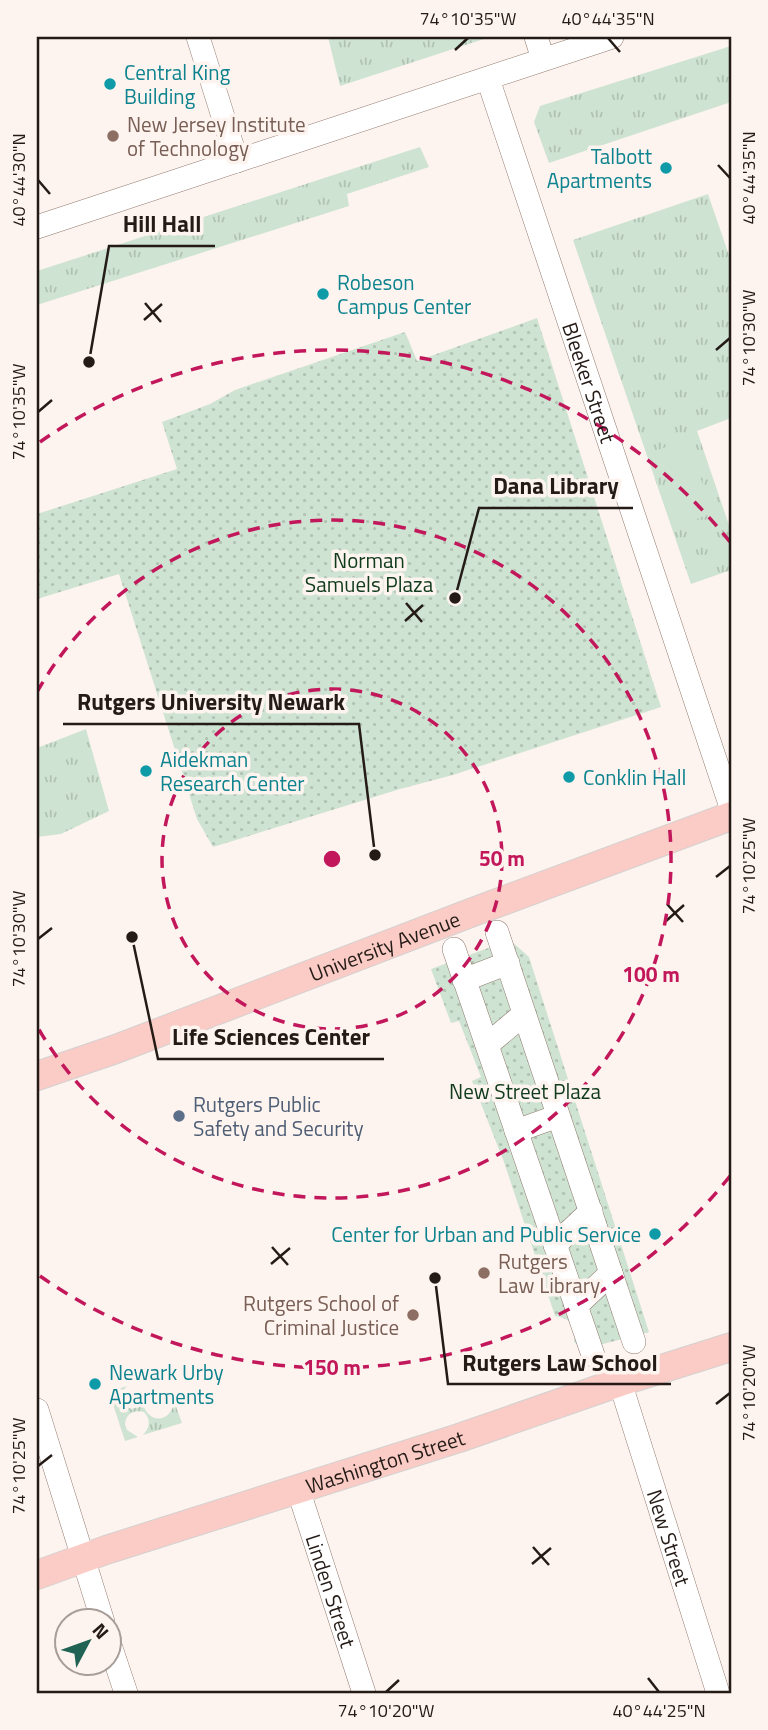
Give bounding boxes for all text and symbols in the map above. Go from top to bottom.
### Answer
text: 74°10'35"W [420,5,517,32]
text: 40°44'35"N [561,5,655,32]
place label: Central King Building [124,56,230,112]
marker: Central King Building [102,76,118,92]
place label: New Jersey Institute of Technology [127,108,306,164]
marker: New Jersey Institute of Technology [105,128,121,144]
text: 40°44'35"N [735,131,762,225]
text: 40°44'30"N [5,133,32,227]
place label: Talbott Apartments [547,140,653,196]
marker: Talbott Apartments [658,160,674,176]
callout: Hill Hall [109,202,215,246]
text: Hill Hall [123,206,201,241]
place label: Robeson Campus Center [337,266,471,322]
marker: Robeson Campus Center [315,286,331,302]
text: 74°10'30"W [735,289,762,386]
street label: Bleeker Street [554,318,625,448]
text: 74°10'35"W [5,363,32,460]
callout: Dana Library [479,464,633,508]
text: Dana Library [493,468,619,503]
park label: Norman Samuels Plaza [305,544,434,600]
callout: Rutgers University Newark [63,680,359,724]
text: Rutgers University Newark [77,684,345,719]
place label: Aidekman Research Center [160,743,305,799]
place label: Conklin Hall [583,761,686,793]
marker: Aidekman Research Center [138,763,154,779]
marker: Conklin Hall [561,769,577,785]
text: 74°10'25"W [735,817,762,914]
text: 50 m [479,842,525,874]
centre of rings [320,847,344,871]
text: 74°10'30"W [5,890,32,987]
street label: University Avenue [304,902,465,989]
text: 100 m [622,958,680,990]
callout: Life Sciences Center [158,1015,384,1059]
text: Life Sciences Center [172,1019,370,1054]
park label: New Street Plaza [449,1075,601,1107]
place label: Rutgers Public Safety and Security [193,1088,364,1144]
marker: Rutgers Public Safety and Security [171,1108,187,1124]
place label: Center for Urban and Public Service [331,1218,641,1250]
marker: Center for Urban and Public Service [647,1226,663,1242]
place label: Rutgers Law Library [498,1245,600,1301]
marker: Rutgers Law Library [476,1265,492,1281]
place label: Rutgers School of Criminal Justice [243,1287,399,1343]
marker: Rutgers School of Criminal Justice [405,1307,421,1323]
callout: Rutgers Law School [448,1340,671,1384]
text: 74°10'20"W [735,1344,762,1441]
text: Rutgers Law School [462,1345,658,1380]
text: 150 m [303,1351,361,1383]
place label: Newark Urby Apartments [109,1356,224,1412]
marker: Newark Urby Apartments [87,1376,103,1392]
text: 74°10'25"W [5,1417,32,1514]
street label: Washington Street [301,1421,469,1502]
street label: New Street [639,1485,699,1590]
street label: Linden Street [298,1530,364,1652]
north arrow [52,1608,122,1678]
text: N [86,1616,116,1645]
text: 74°10'20"W [338,1697,435,1724]
text: 40°44'25"N [612,1697,706,1724]

